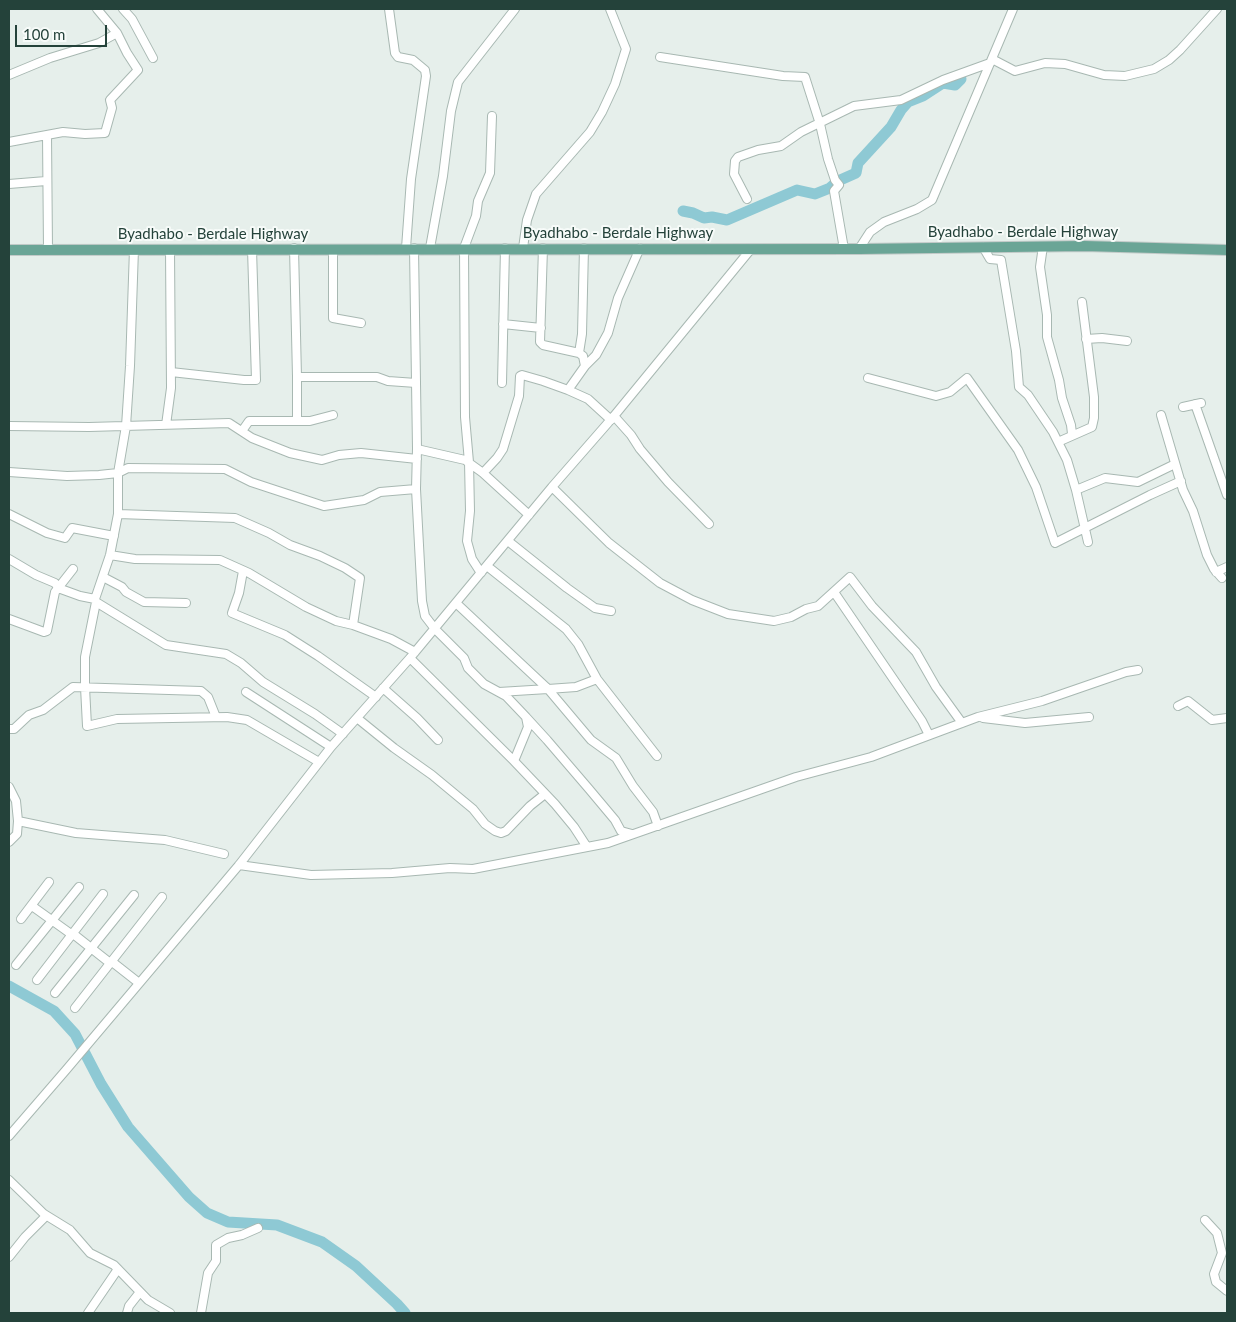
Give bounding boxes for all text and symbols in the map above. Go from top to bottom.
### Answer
scale bar [18,15,110,47]
text: 100 m [23,25,65,43]
street label: Byadhabo - Berdale Highway [928,223,1118,241]
street label: Byadhabo - Berdale Highway [523,224,713,242]
street label: Byadhabo - Berdale Highway [118,225,308,243]

